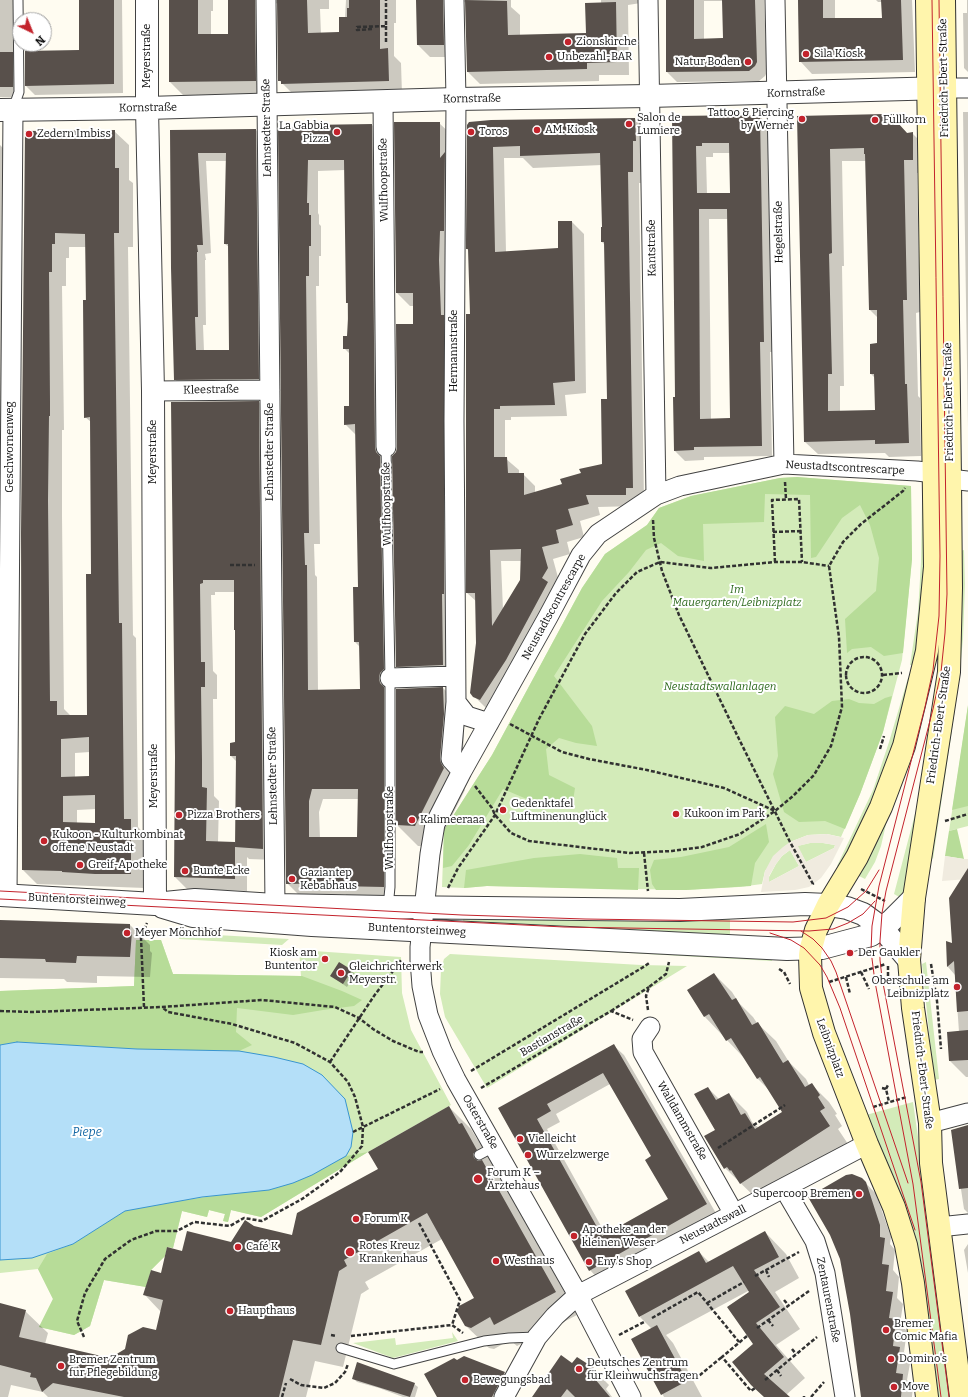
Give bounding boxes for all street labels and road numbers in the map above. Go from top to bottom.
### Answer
street label: Friedrich-Ebert-Straße [936,18,952,138]
street label: Meyerstraße [140,24,154,88]
street label: Lehnstedter Straße [260,79,274,177]
street label: Kornstraße [767,85,825,101]
street label: Kornstraße [443,92,501,106]
street label: Kornstraße [119,101,177,115]
street label: Wulfhoopstraße [377,138,391,222]
street label: Hegelstraße [772,201,786,263]
street label: Kantstraße [645,219,659,277]
street label: Hermannstraße [447,310,461,392]
street label: Friedrich-Ebert-Straße [941,342,957,462]
street label: Kleestraße [183,383,239,397]
street label: Geschwornenweg [3,401,17,493]
street label: Lehnstedter Straße [263,403,277,501]
street label: Meyerstraße [146,420,160,484]
street label: Neustadtscontrescarpe [785,458,905,478]
street label: Wulfhoopstraße [380,462,394,546]
street label: Neustadtscontrescarpe [519,552,589,662]
street label: Friedrich-Ebert-Straße [924,665,954,785]
street label: Lehnstedter Straße [266,727,280,825]
street label: Meyerstraße [147,744,161,808]
street label: Wulfhoopstraße [383,786,397,870]
street label: Buntentorsteinweg [28,891,126,909]
street label: Buntentorsteinweg [368,921,466,939]
street label: Friedrich-Ebert-Straße [908,1010,936,1130]
street label: Bastianstraße [518,1013,586,1059]
street label: Leibnizplatz [813,1017,847,1079]
street label: Walldammstraße [654,1079,710,1163]
street label: Osterstraße [459,1092,501,1152]
street label: Neustadtswall [678,1203,748,1247]
street label: Zentaurenstraße [813,1256,843,1344]

